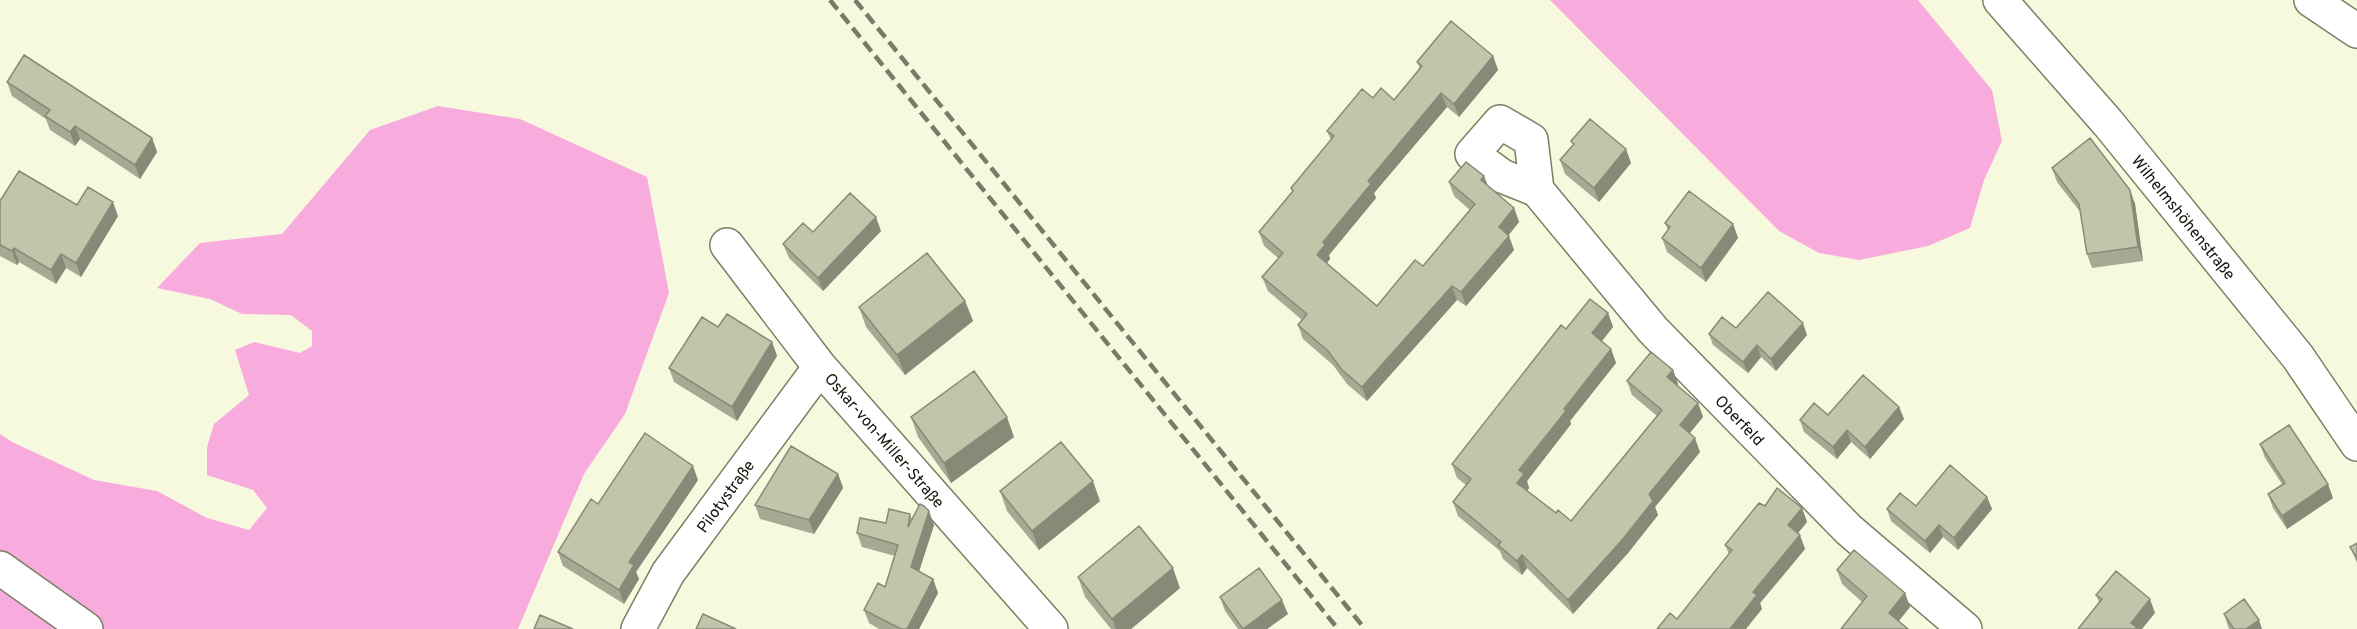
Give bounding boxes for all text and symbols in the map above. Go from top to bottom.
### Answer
street label: Wilhelmshöhenstraße [2126,152,2239,285]
street label: Oskar-von-Miller-Straße [819,370,948,513]
street label: Oberfeld [1710,392,1768,451]
street label: Pilotystraße [693,457,760,538]

